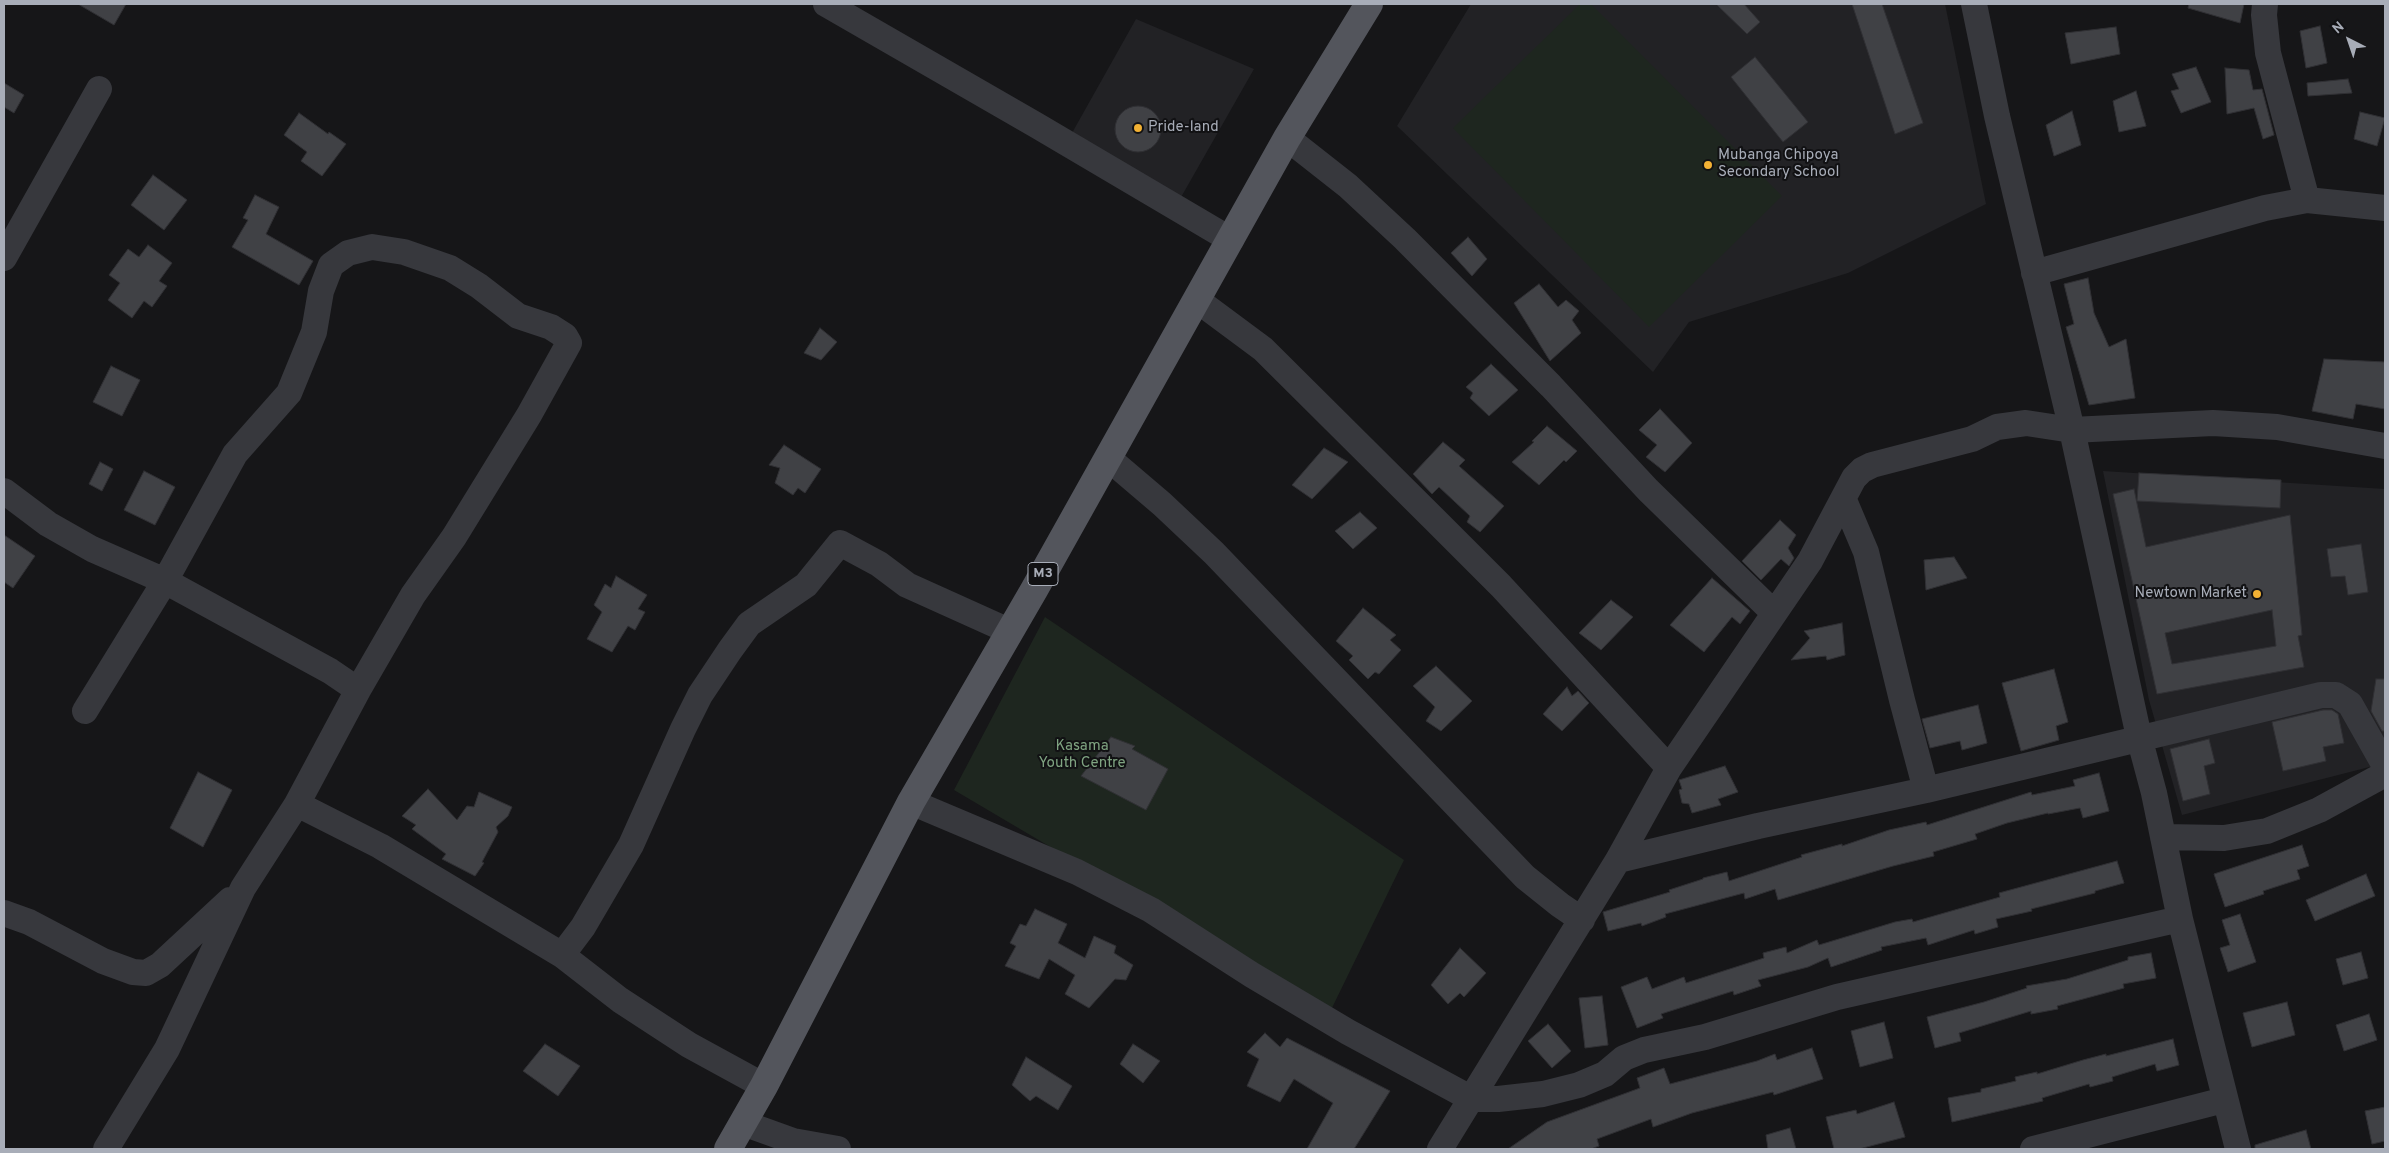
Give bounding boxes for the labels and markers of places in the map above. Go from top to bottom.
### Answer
place label: Pride-land [1148,119,1219,137]
marker: Pride-land [1132,122,1144,134]
place label: Mubanga Chipoya Secondary School [1718,147,1839,182]
marker: Mubanga Chipoya Secondary School [1702,159,1714,171]
place label: Newtown Market [2135,585,2247,603]
marker: Newtown Market [2251,588,2263,600]

